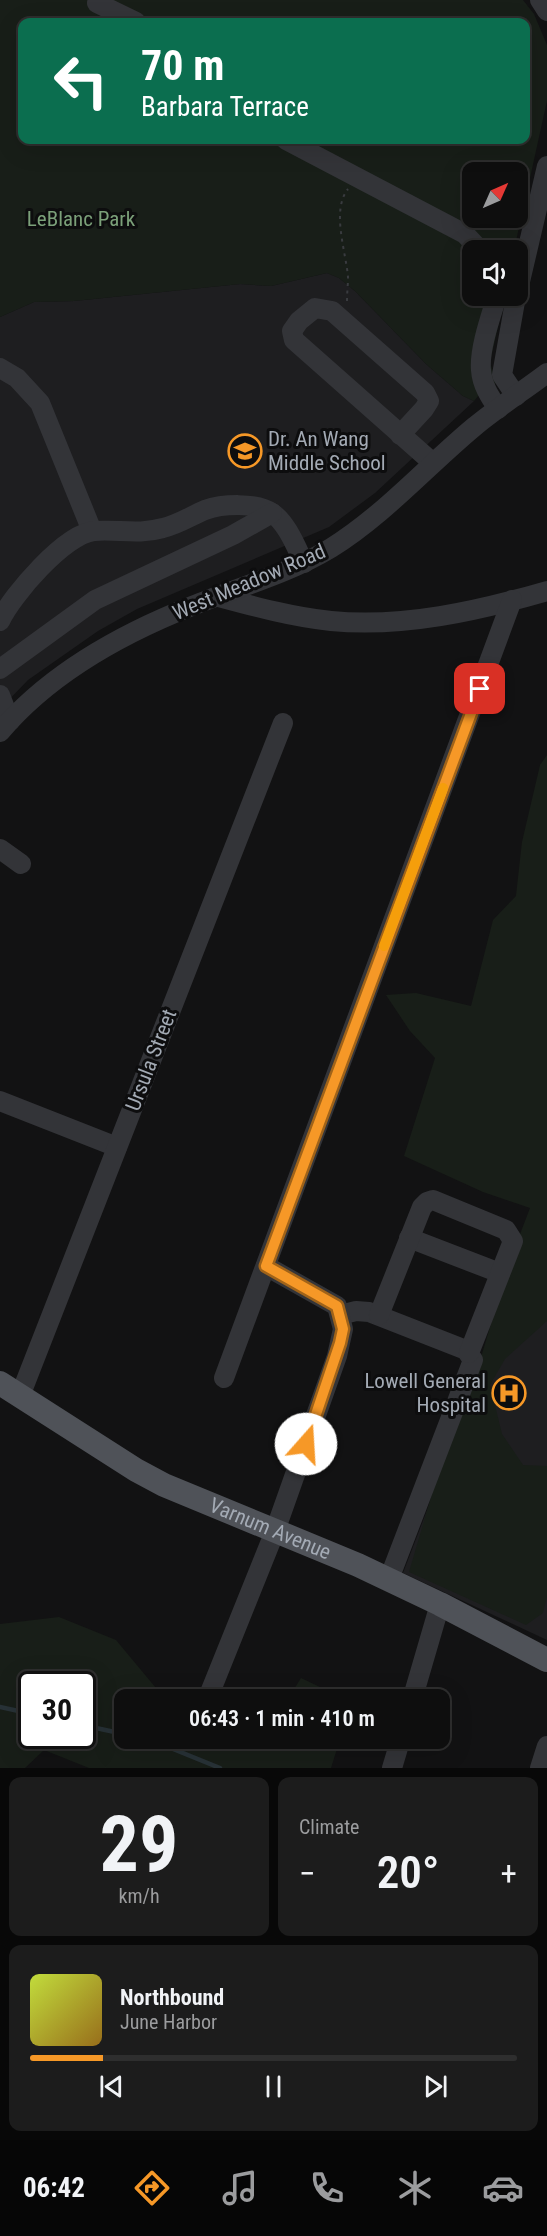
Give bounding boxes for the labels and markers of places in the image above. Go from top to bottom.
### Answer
place label: Dr. An Wang Middle School [268,427,386,475]
school or university icon: Dr. An Wang Middle School [227,433,263,469]
pin [454,663,505,714]
place label: Lowell General Hospital [364,1369,486,1417]
hospital icon: Lowell General Hospital [491,1375,527,1411]

